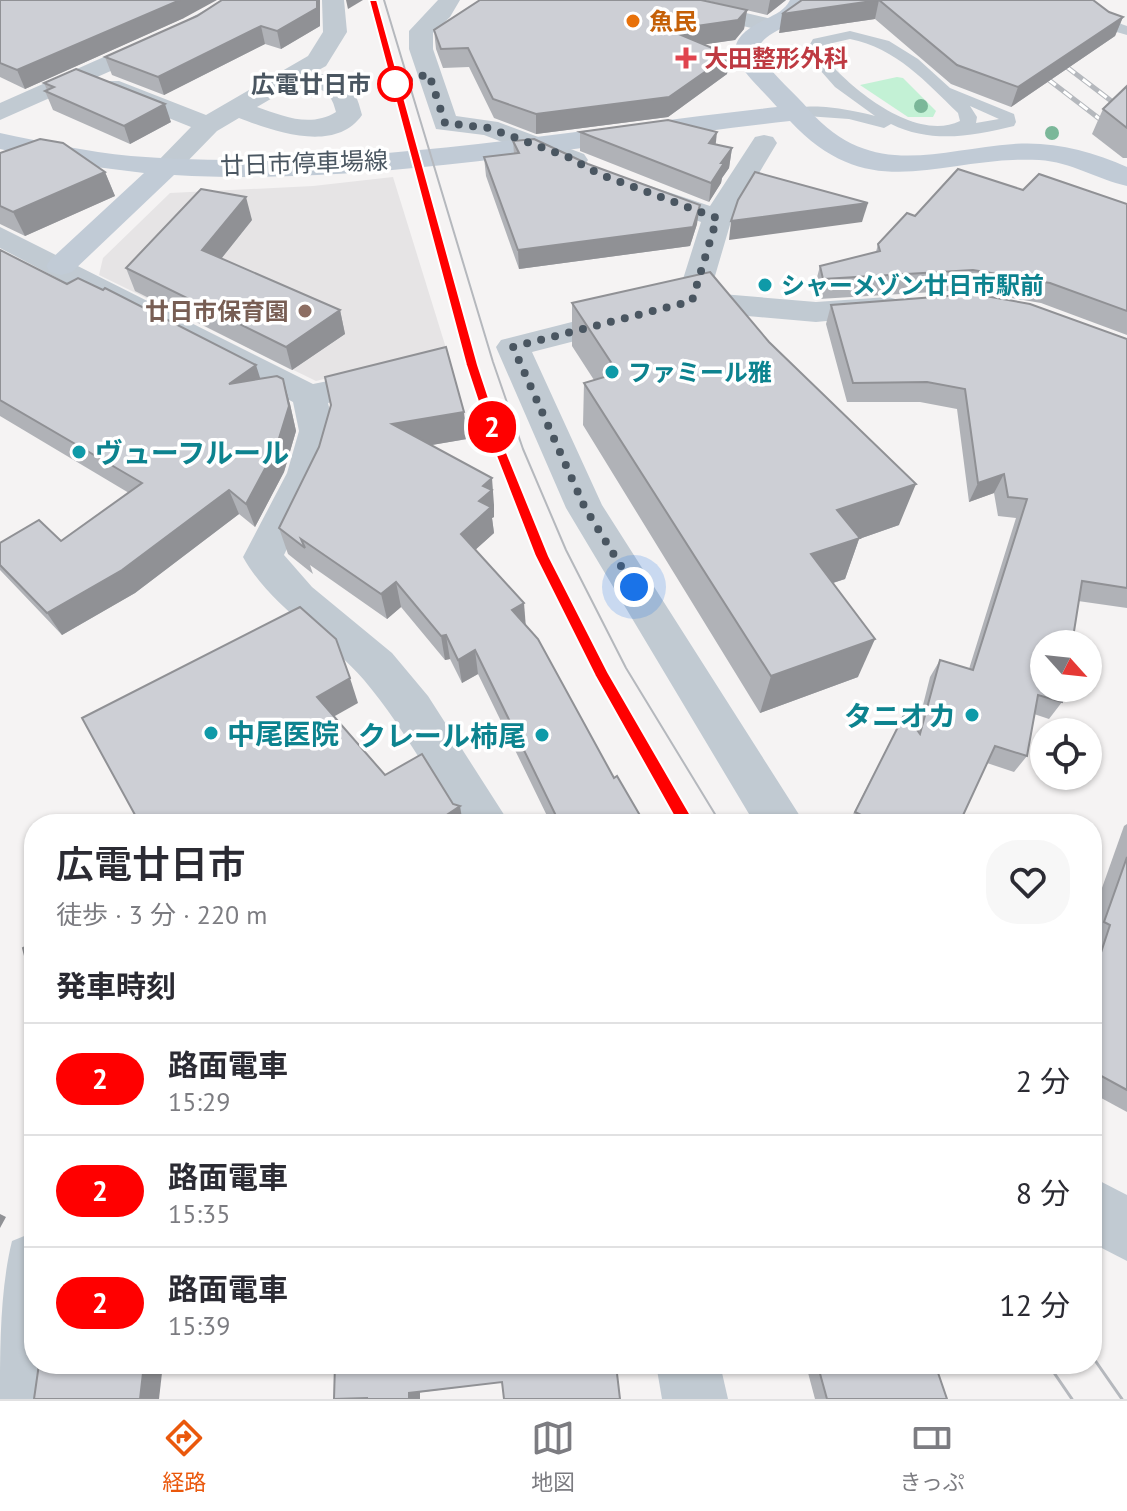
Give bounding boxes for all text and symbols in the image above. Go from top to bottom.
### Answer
place label: 魚民 [649,6,697,37]
marker: 魚民 [624,12,642,30]
place label: 大田整形外科 [704,43,848,74]
marker: 大田整形外科 [675,47,697,69]
marker: 広電廿日市 [378,67,412,101]
place label: 広電廿日市 [251,69,371,100]
street label: 廿日市停車場線 [220,145,388,181]
place label: シャーメゾン廿日市駅前 [781,270,1044,301]
marker: シャーメゾン廿日市駅前 [756,276,774,294]
place label: 廿日市保育園 [145,296,289,327]
marker: 廿日市保育園 [296,302,314,320]
place label: ファミール雅 [628,357,772,388]
marker: ファミール雅 [603,363,621,381]
line badge: 2 [466,401,518,453]
text: 2 [484,408,500,445]
place label: ヴューフルール [95,434,289,471]
marker: ヴューフルール [70,443,88,461]
your location [614,567,654,607]
north arrow [1030,630,1102,702]
map controls [1030,630,1102,790]
place label: タニオカ [844,697,956,734]
marker: タニオカ [963,706,981,724]
place label: 中尾医院 [227,715,339,752]
place label: クレール柿尾 [358,717,526,754]
button: locate [1030,718,1102,790]
marker: 中尾医院 [202,724,220,742]
marker: クレール柿尾 [533,726,551,744]
text: 広電廿日市 [56,839,246,888]
button: heart [986,840,1070,924]
text: 徒歩 · 3 分 · 220 m [56,898,267,931]
text: 発車時刻 [56,966,176,1005]
text: 路面電車 [168,1045,288,1084]
text: 2 [92,1060,108,1097]
text: 2 分 [1016,1061,1070,1100]
text: 15:29 [168,1085,230,1118]
text: 路面電車 [168,1157,288,1196]
text: 2 [92,1172,108,1209]
text: 8 分 [1016,1173,1070,1212]
text: 15:35 [168,1197,230,1230]
text: 路面電車 [168,1269,288,1308]
text: 2 [92,1284,108,1321]
text: 12 分 [999,1285,1070,1324]
text: 15:39 [168,1309,230,1342]
tab: 経路 [162,1416,206,1496]
tab: 地図 [531,1416,575,1496]
tab: きっぷ [900,1416,965,1496]

